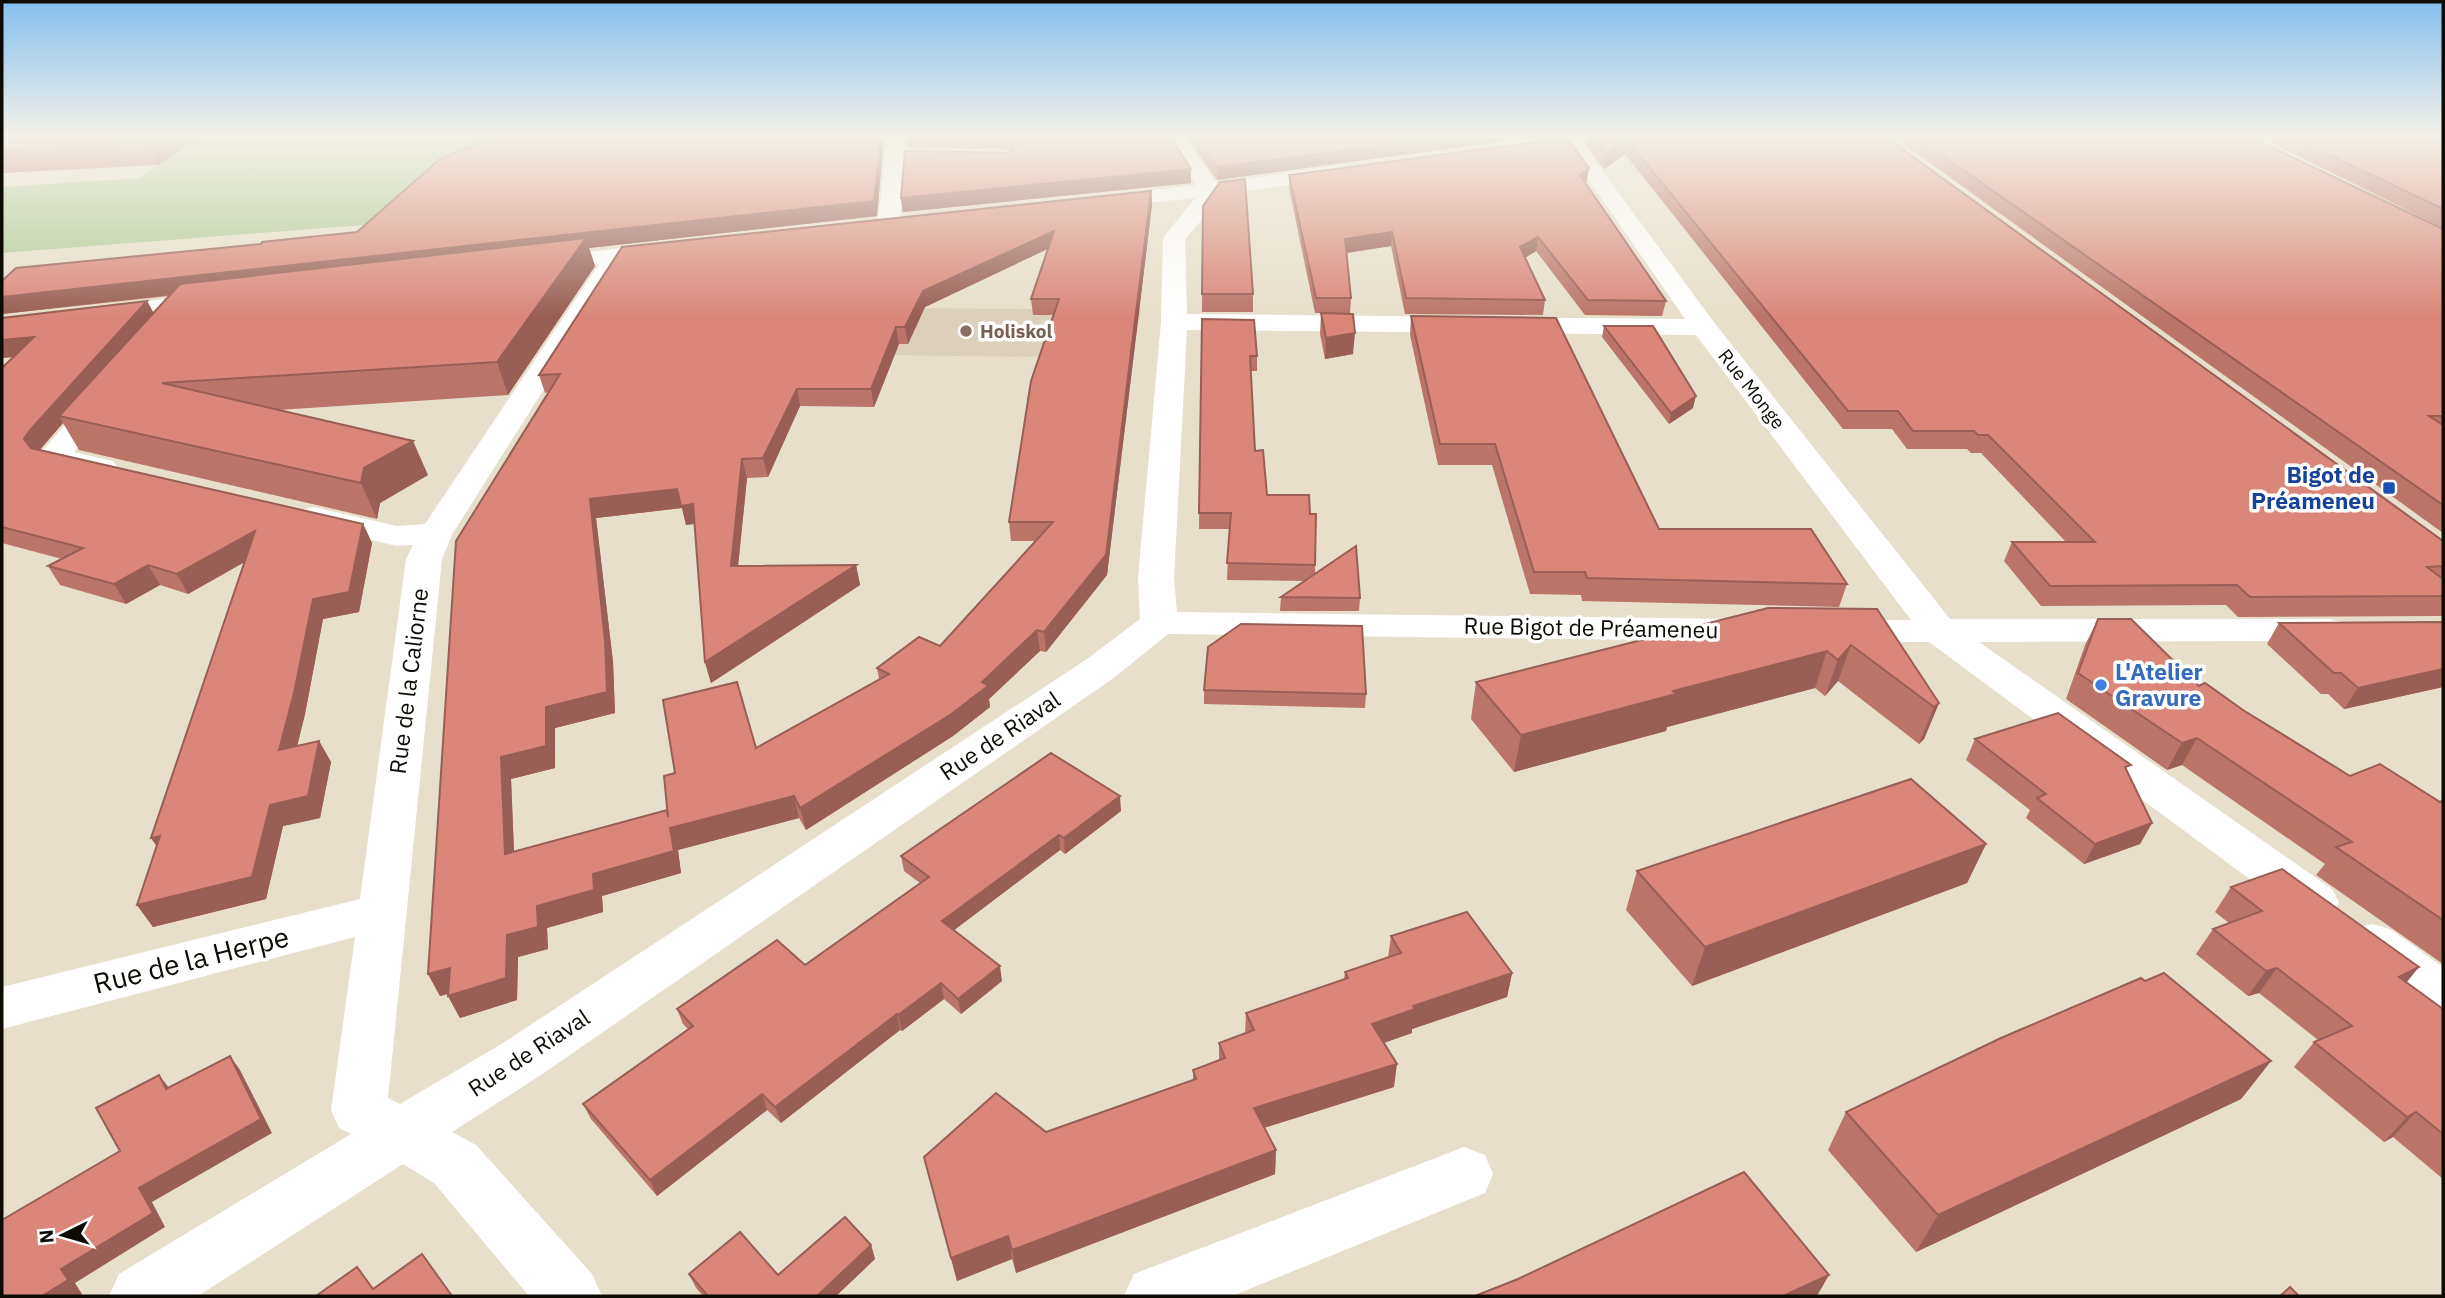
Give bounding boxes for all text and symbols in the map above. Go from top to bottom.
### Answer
place label: Holiskol [980,319,1052,343]
marker: Holiskol [958,323,974,339]
street label: Rue Monge [1713,344,1791,434]
place label: Bigot de Préameneu [2251,459,2375,515]
marker: Bigot de Préameneu [2381,480,2397,496]
street label: Rue de la Caliorne [382,586,434,775]
street label: Rue Bigot de Préameneu [1463,610,1719,644]
place label: L'Atelier Gravure [2115,656,2203,712]
marker: L'Atelier Gravure [2093,677,2109,693]
street label: Rue de Riaval [933,684,1066,787]
street label: Rue de la Herpe [89,917,293,1002]
street label: Rue de Riaval [462,1002,595,1103]
north arrow [28,1200,98,1270]
text: N [34,1229,59,1244]

